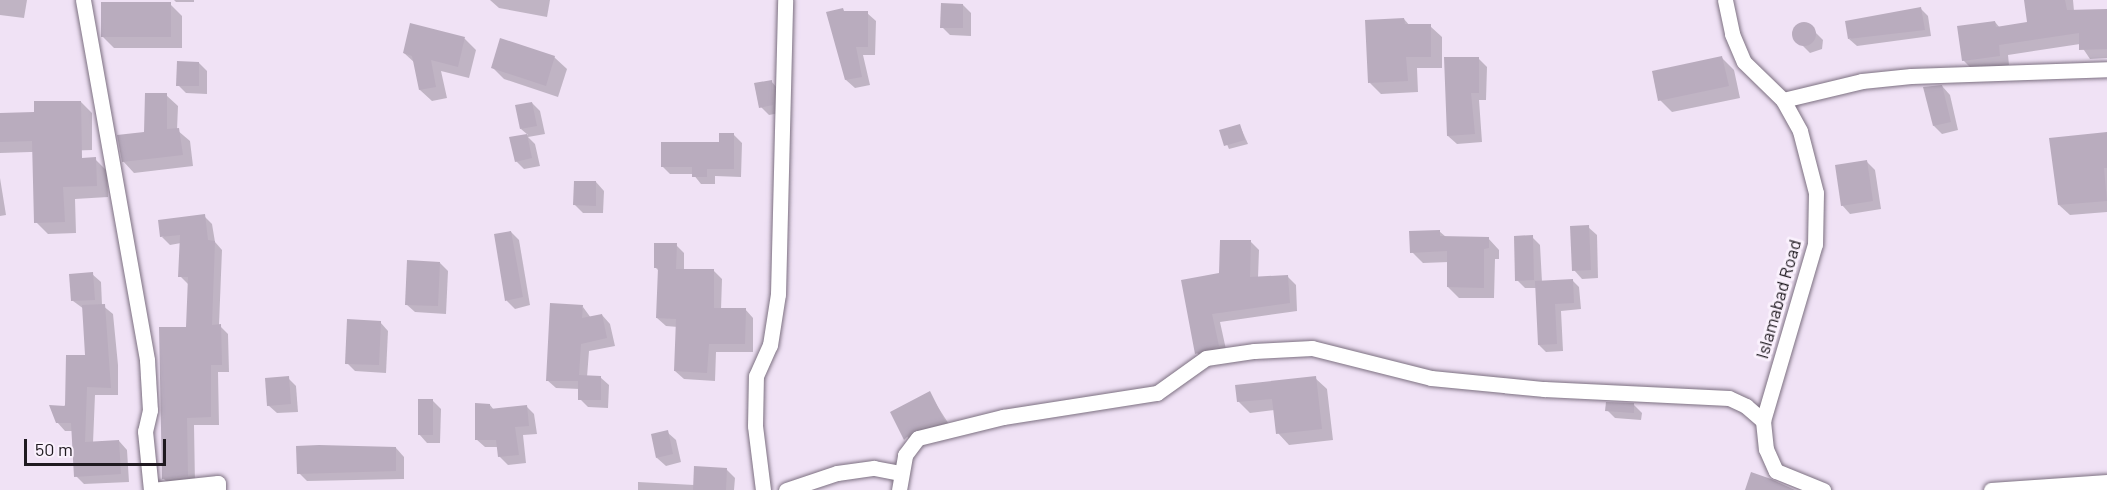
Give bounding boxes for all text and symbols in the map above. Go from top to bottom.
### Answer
street label: Islamabad Road [1751,237,1805,361]
scale bar [27,427,170,465]
text: 50 m [35,438,73,460]

